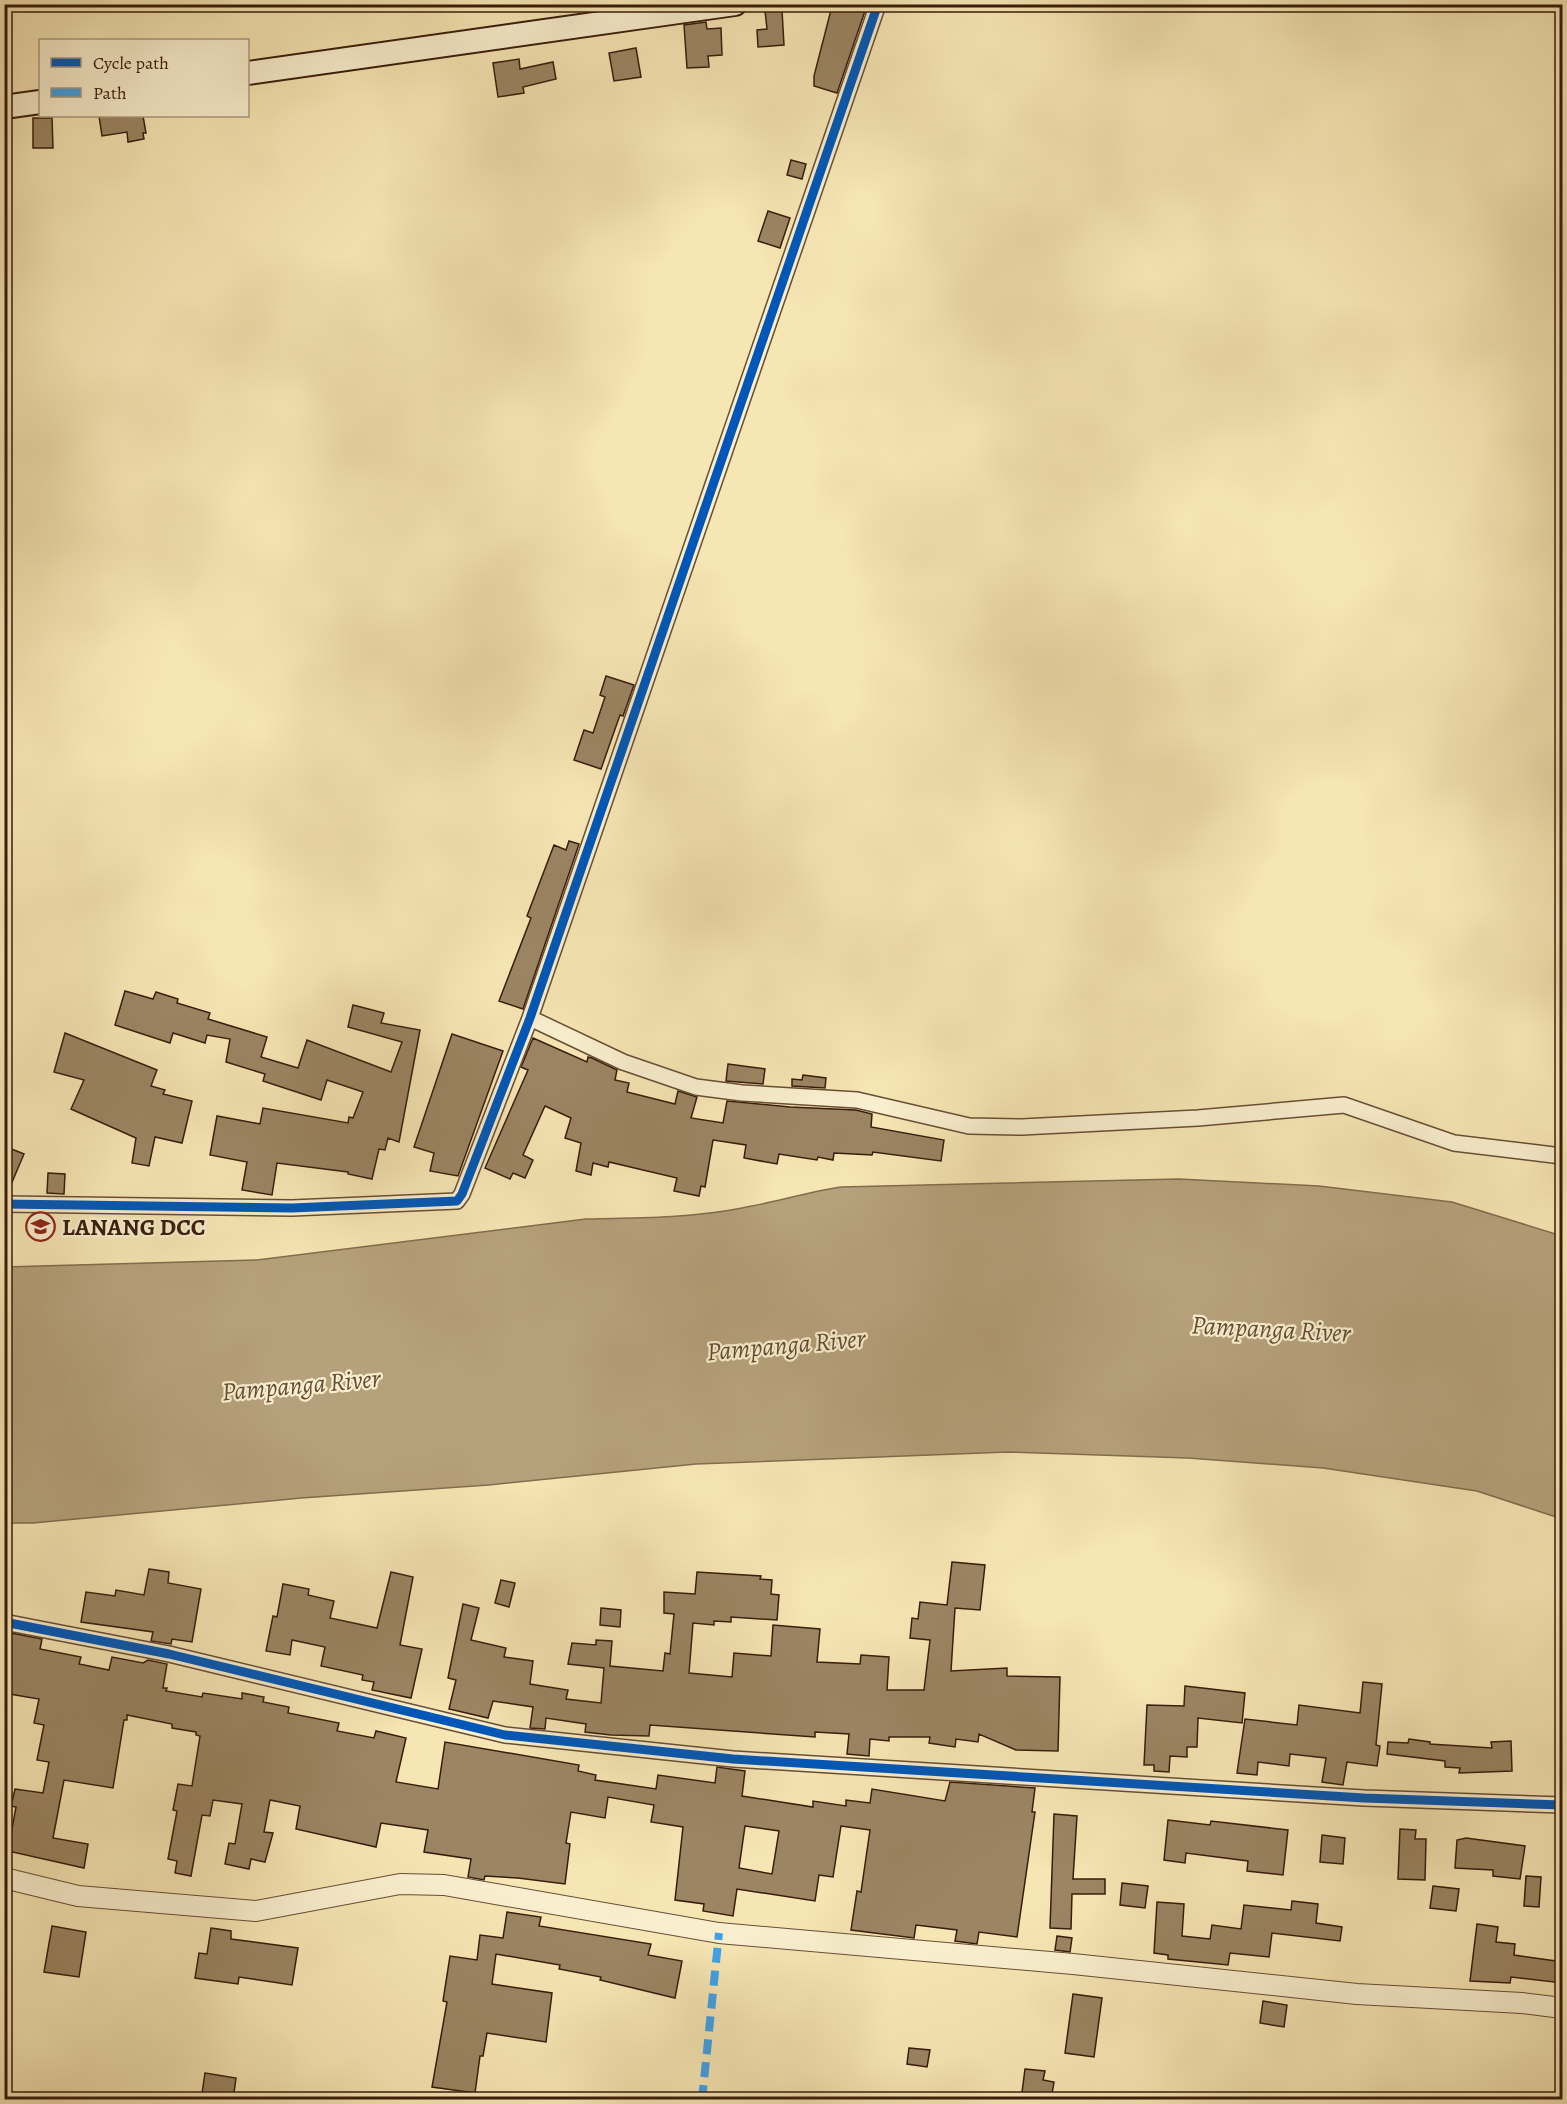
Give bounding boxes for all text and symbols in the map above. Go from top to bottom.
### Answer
legend [39,39,249,117]
text: Cycle path [93,51,169,75]
text: Path [93,81,127,105]
school or university icon: LANANG DCC [25,1211,57,1243]
place label: LANANG DCC [62,1211,206,1243]
water label: Pampanga River [1191,1307,1352,1351]
water label: Pampanga River [705,1321,868,1369]
water label: Pampanga River [220,1361,383,1409]

